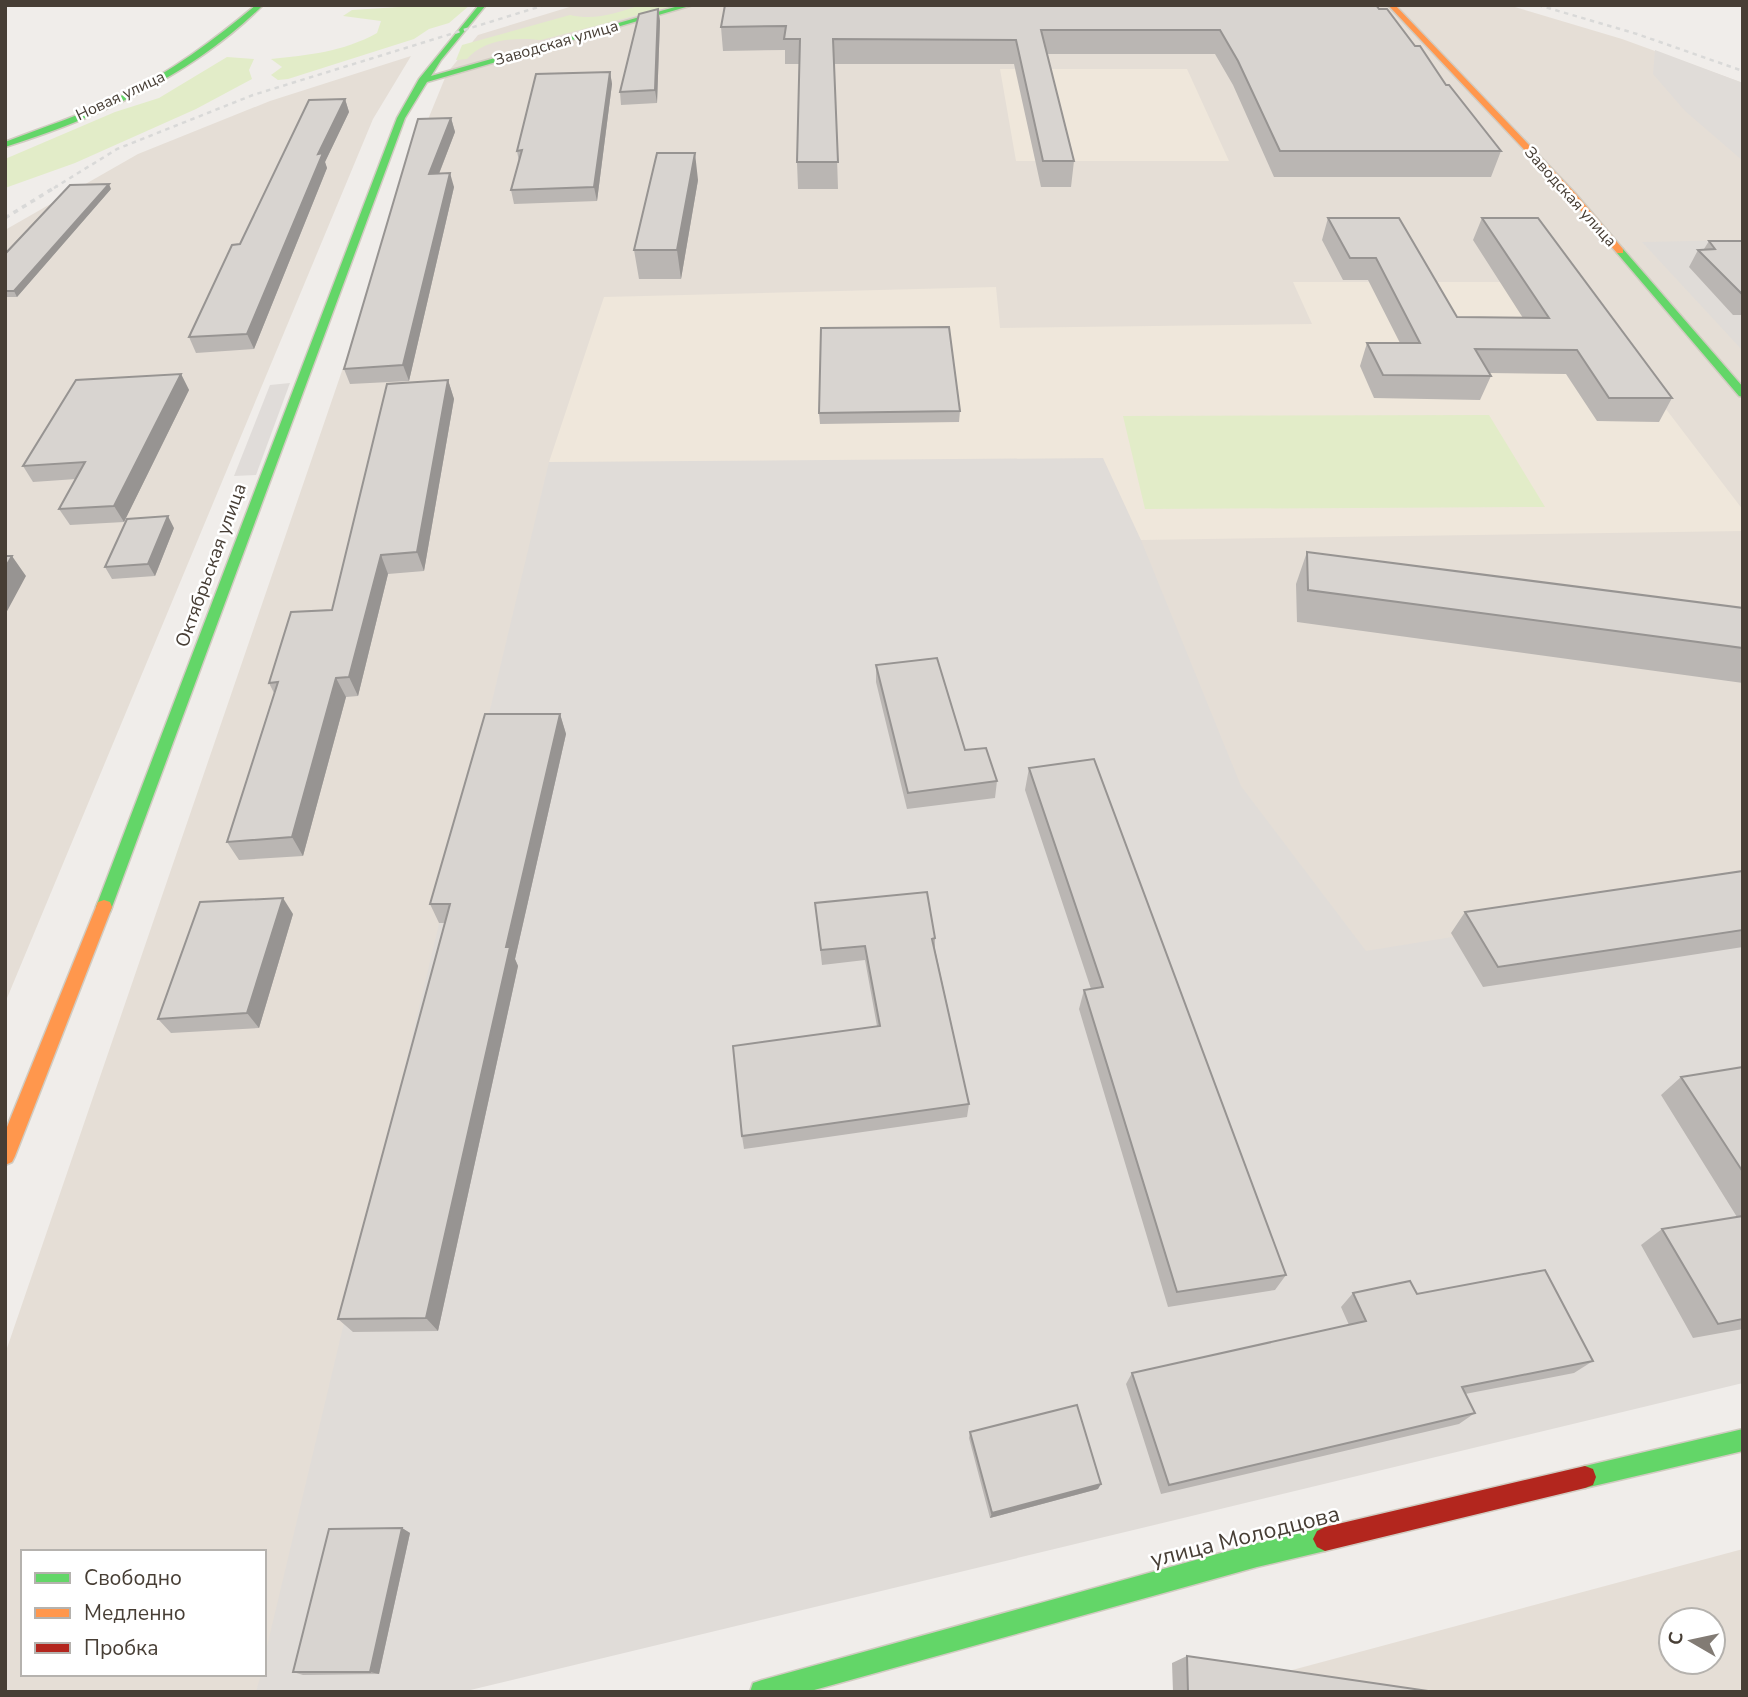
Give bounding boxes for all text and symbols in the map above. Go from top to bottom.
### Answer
street label: Заводская улица [492,15,621,71]
street label: Новая улица [72,66,169,126]
street label: Заводская улица [1519,142,1621,252]
street label: Октябрьская улица [169,480,253,651]
street label: улица Молодцова [1147,1498,1343,1575]
legend [21,1550,266,1676]
text: Свободно [84,1564,182,1592]
text: Медленно [84,1599,186,1627]
north arrow [1657,1606,1727,1676]
text: С [1662,1630,1690,1647]
text: Пробка [84,1634,158,1662]

